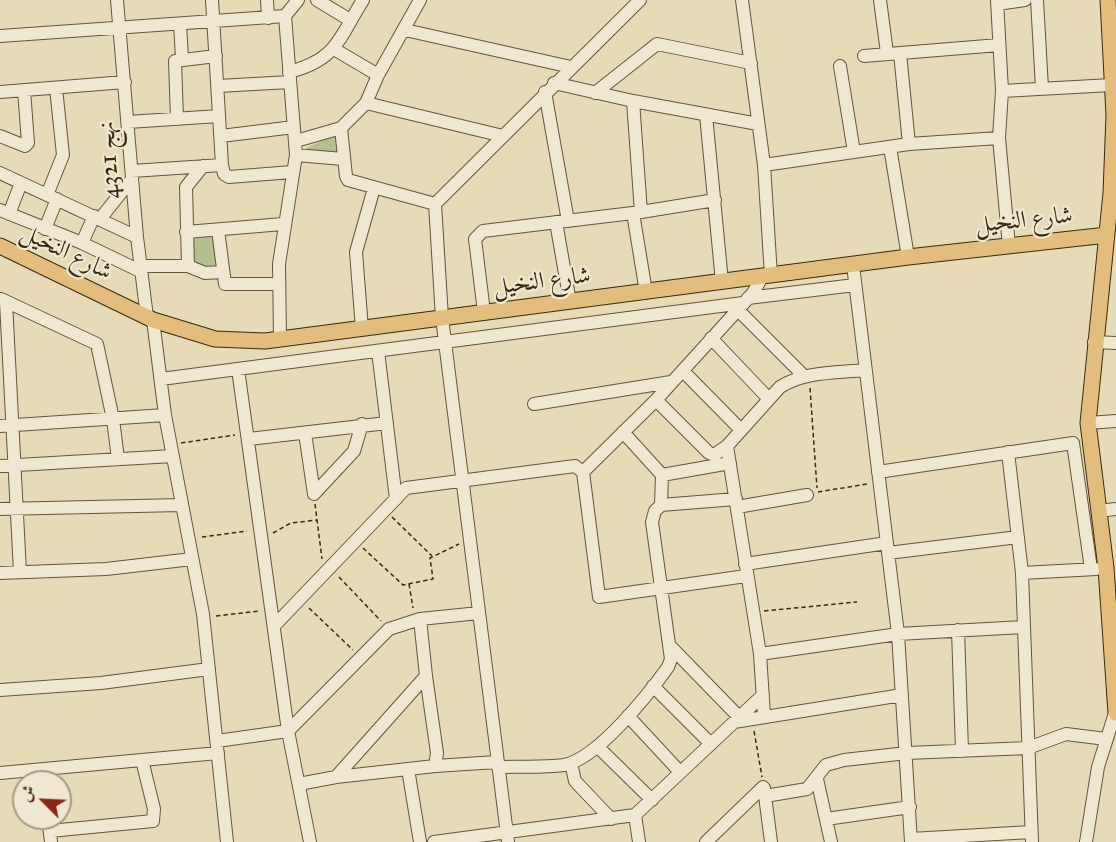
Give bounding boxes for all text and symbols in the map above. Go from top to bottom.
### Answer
street label: نهج 4321 [93,120,127,200]
street label: شارع النخيل [974,202,1074,240]
street label: شارع النخيل [16,219,116,287]
street label: شارع النخيل [492,262,592,302]
north arrow [12,770,72,830]
text: ش [15,782,39,804]

